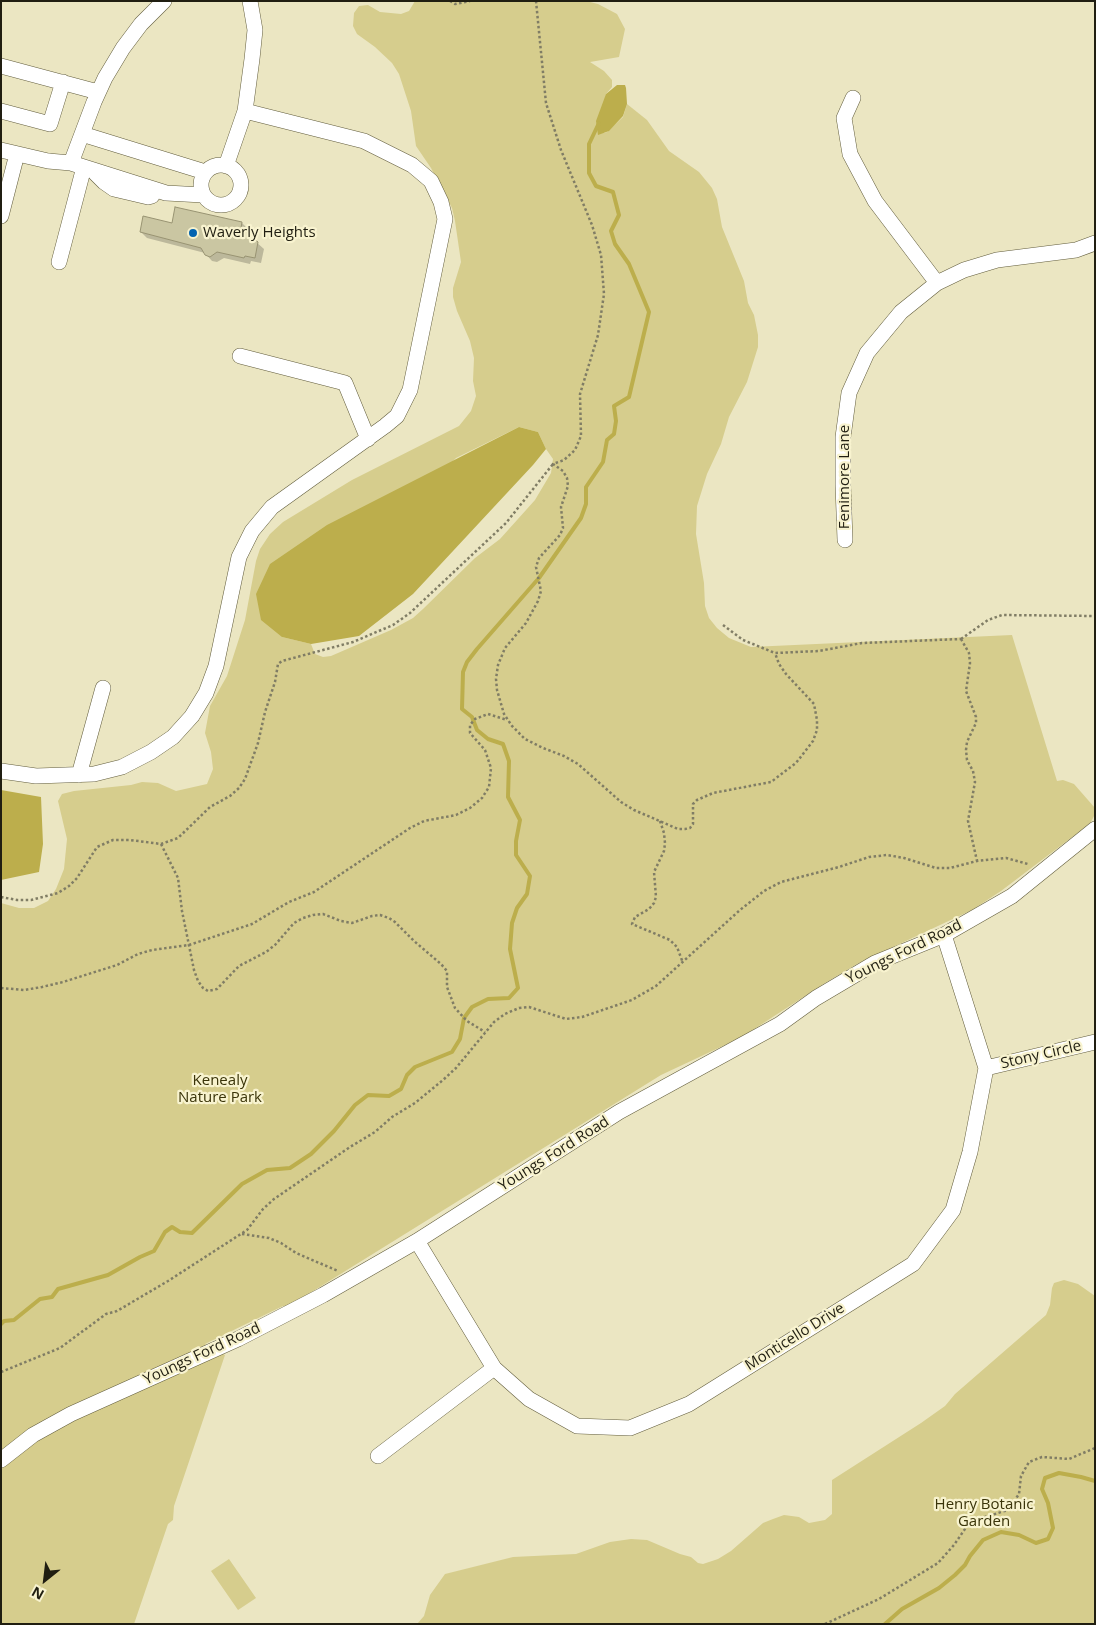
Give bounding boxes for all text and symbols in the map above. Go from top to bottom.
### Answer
place label: Waverly Heights [203,224,316,242]
marker: Waverly Heights [187,227,199,239]
street label: Fenimore Lane [836,425,854,529]
street label: Youngs Ford Road [843,916,965,988]
street label: Stony Circle [999,1037,1083,1073]
park label: Kenealy Nature Park [178,1072,262,1107]
street label: Youngs Ford Road [495,1113,613,1195]
street label: Monticello Drive [742,1299,848,1375]
street label: Youngs Ford Road [141,1319,263,1389]
park label: Henry Botanic Garden [935,1496,1033,1531]
north arrow [20,1555,70,1605]
text: N [28,1582,47,1605]

